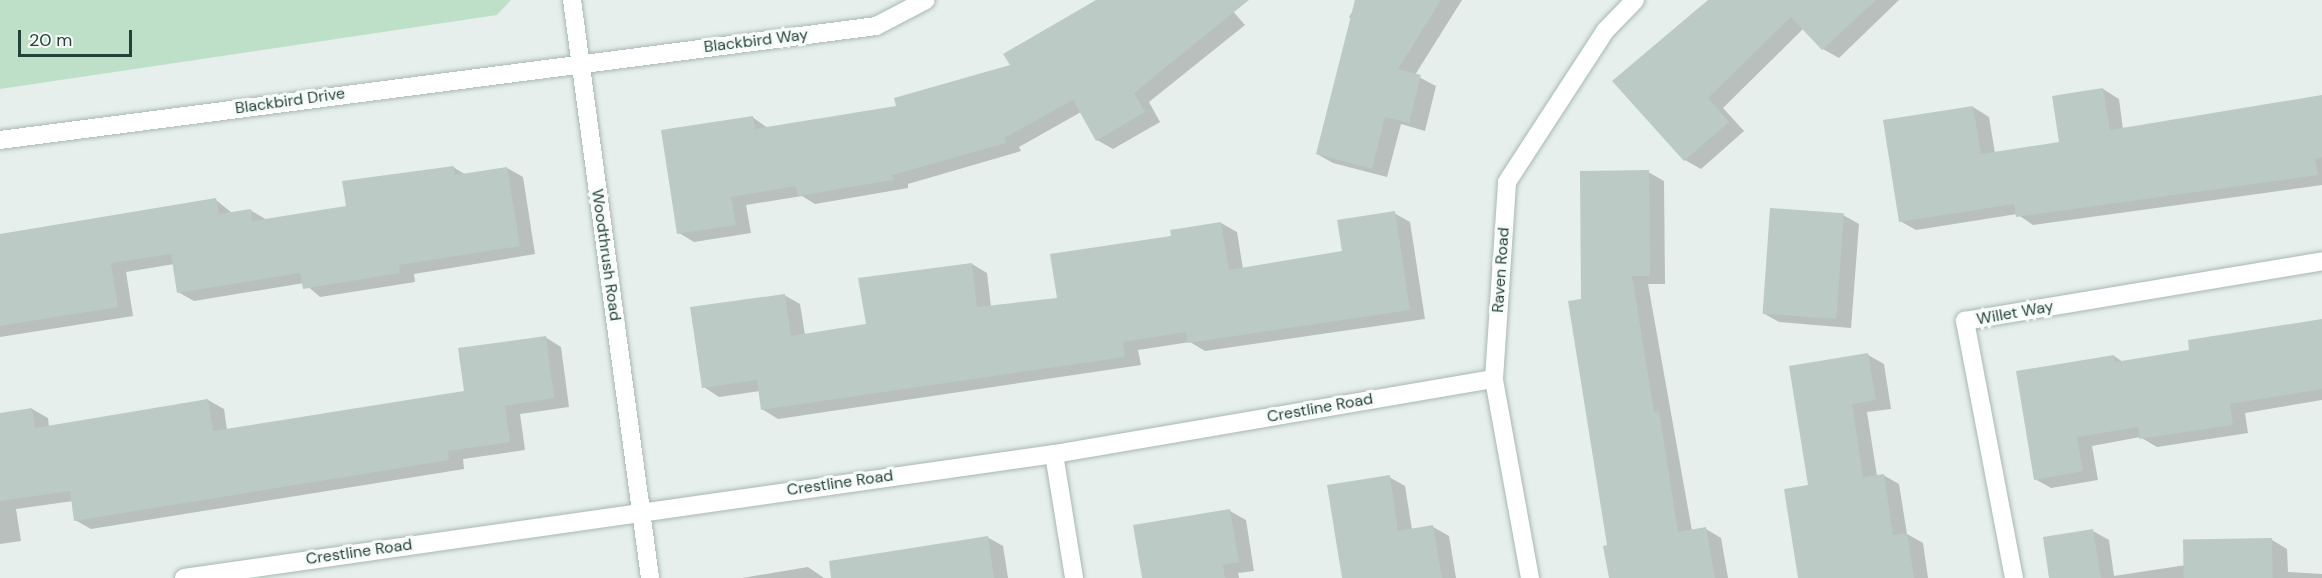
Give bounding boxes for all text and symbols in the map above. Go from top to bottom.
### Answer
scale bar [21,18,135,56]
street label: Blackbird Way [703,25,809,57]
text: 20 m [29,28,72,52]
street label: Blackbird Drive [234,84,346,118]
street label: Woodthrush Road [587,188,625,322]
street label: Raven Road [1488,227,1514,313]
street label: Willet Way [1975,297,2055,329]
street label: Crestline Road [1265,389,1375,427]
street label: Crestline Road [786,466,894,500]
street label: Crestline Road [305,535,413,569]

